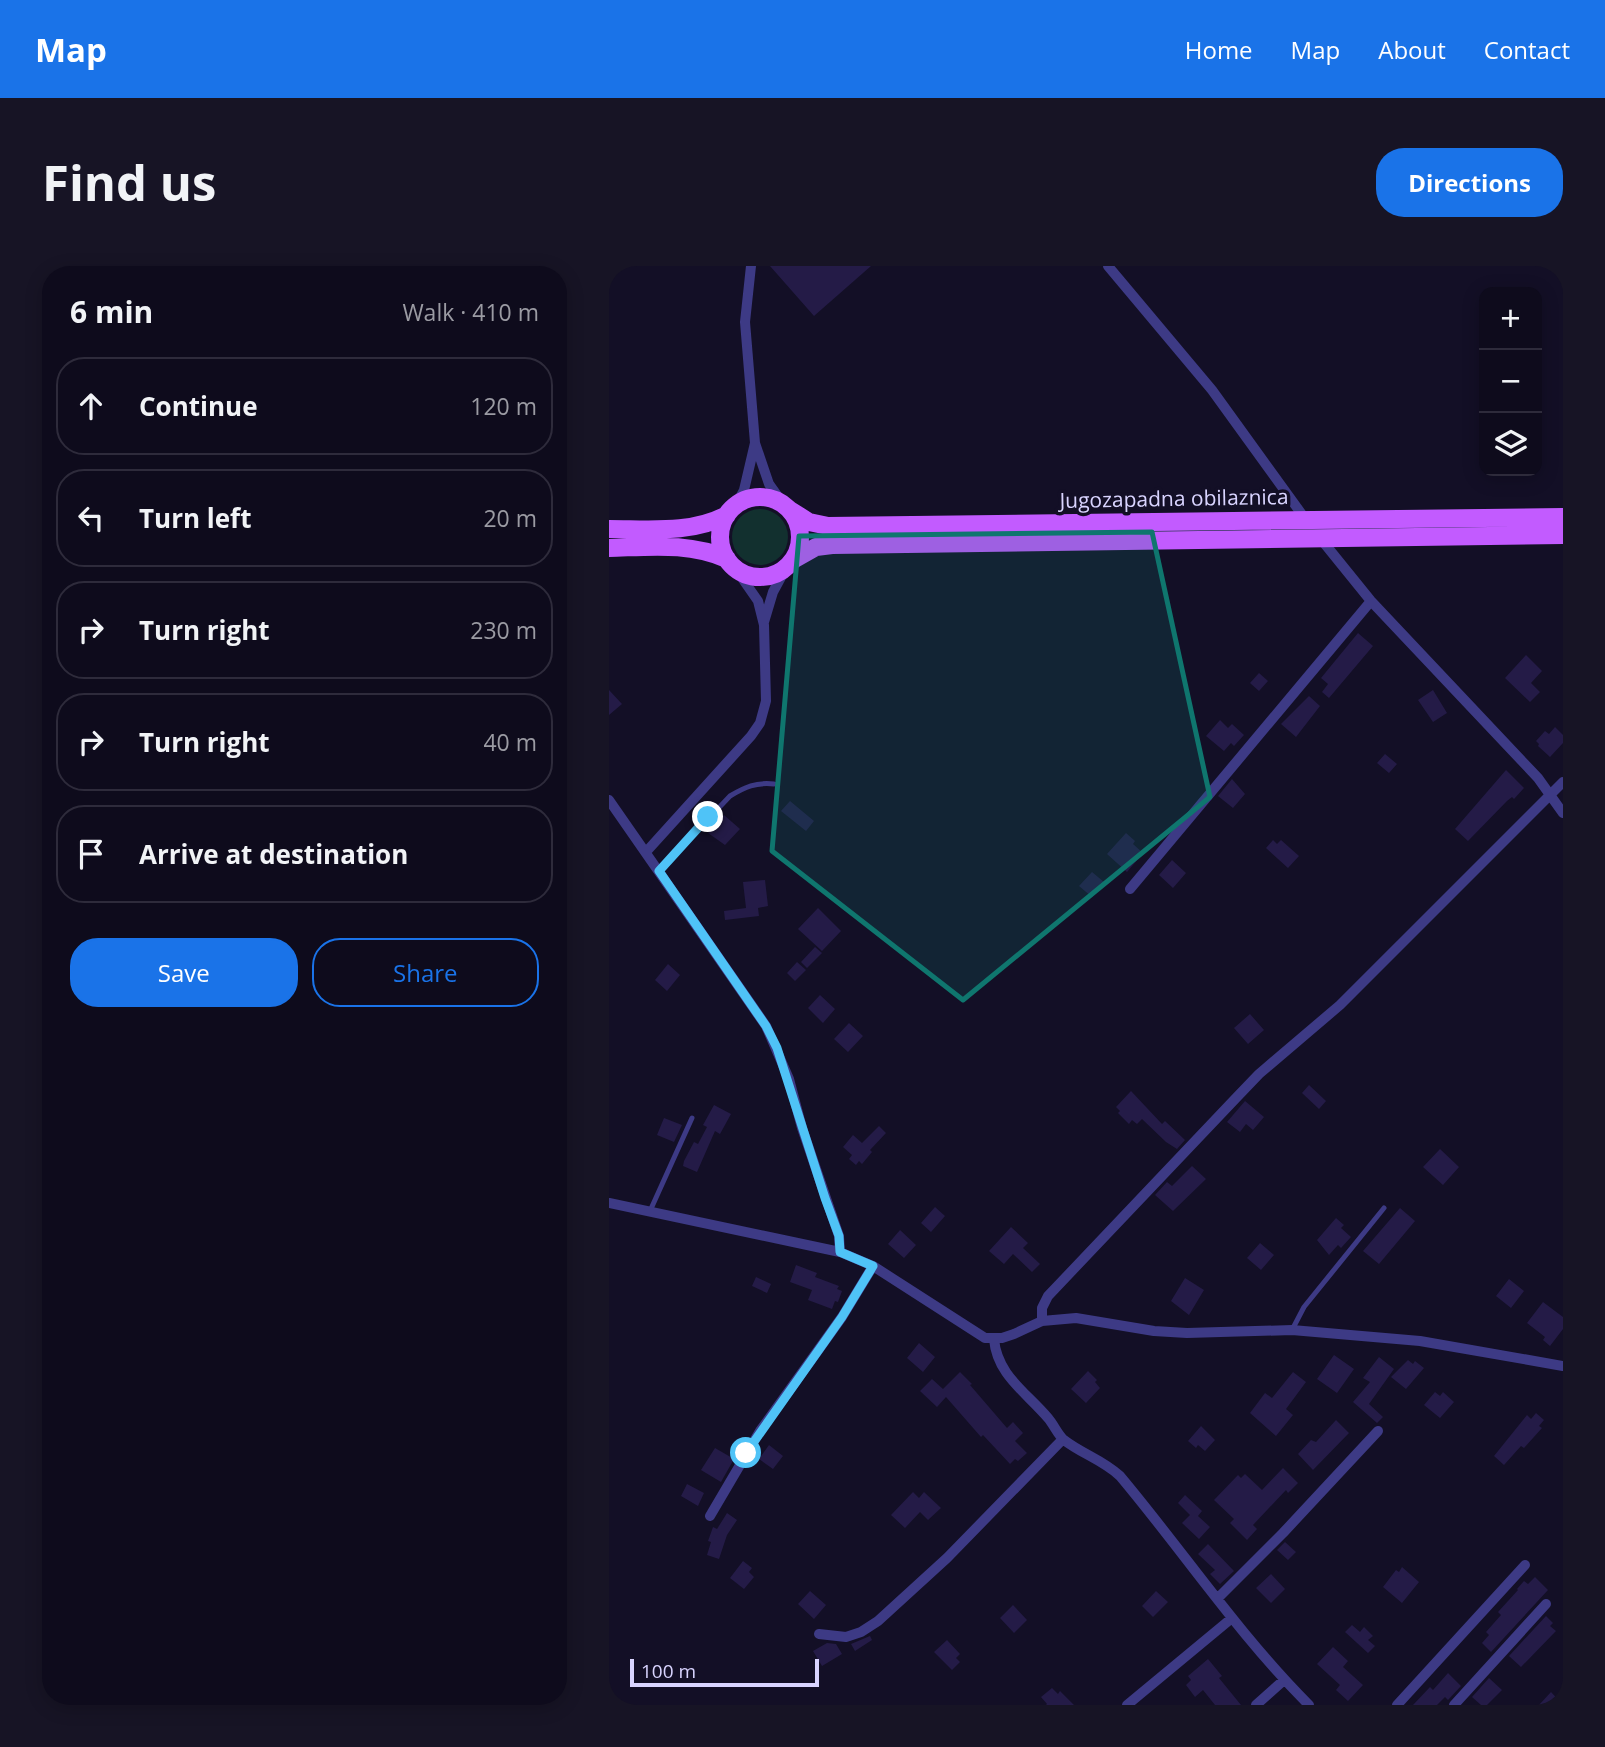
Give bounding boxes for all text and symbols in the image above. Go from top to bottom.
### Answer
text: Map [35,27,107,72]
text: Home [1185,33,1253,66]
text: Map [1291,33,1340,66]
text: About [1378,33,1446,66]
text: Contact [1484,33,1570,66]
button: Directions [1376,148,1563,217]
text: Find us [42,149,216,215]
map controls [1479,287,1542,476]
button: + [1479,287,1542,350]
text: 6 min [70,291,153,332]
text: Walk · 410 m [402,296,539,328]
button: − [1479,350,1542,413]
icon: ahead [72,387,110,425]
text: Continue [139,388,258,424]
text: 120 m [470,390,537,422]
button: layers [1479,413,1542,476]
street label: Jugozapadna obilaznica [1057,482,1289,514]
icon: left [72,499,110,537]
text: Turn left [139,500,251,536]
text: 20 m [483,502,537,534]
icon: right [72,611,110,649]
text: Turn right [139,612,270,648]
text: 230 m [470,614,537,646]
icon: right [72,723,110,761]
text: Turn right [139,724,270,760]
text: 40 m [483,726,537,758]
route end [692,801,723,832]
icon: arrive [72,835,110,873]
text: Arrive at destination [139,836,408,872]
button: Save [70,938,298,1007]
button: Share [312,938,539,1007]
route start [730,1437,761,1468]
scale bar [630,1656,819,1688]
text: 100 m [641,1658,696,1684]

